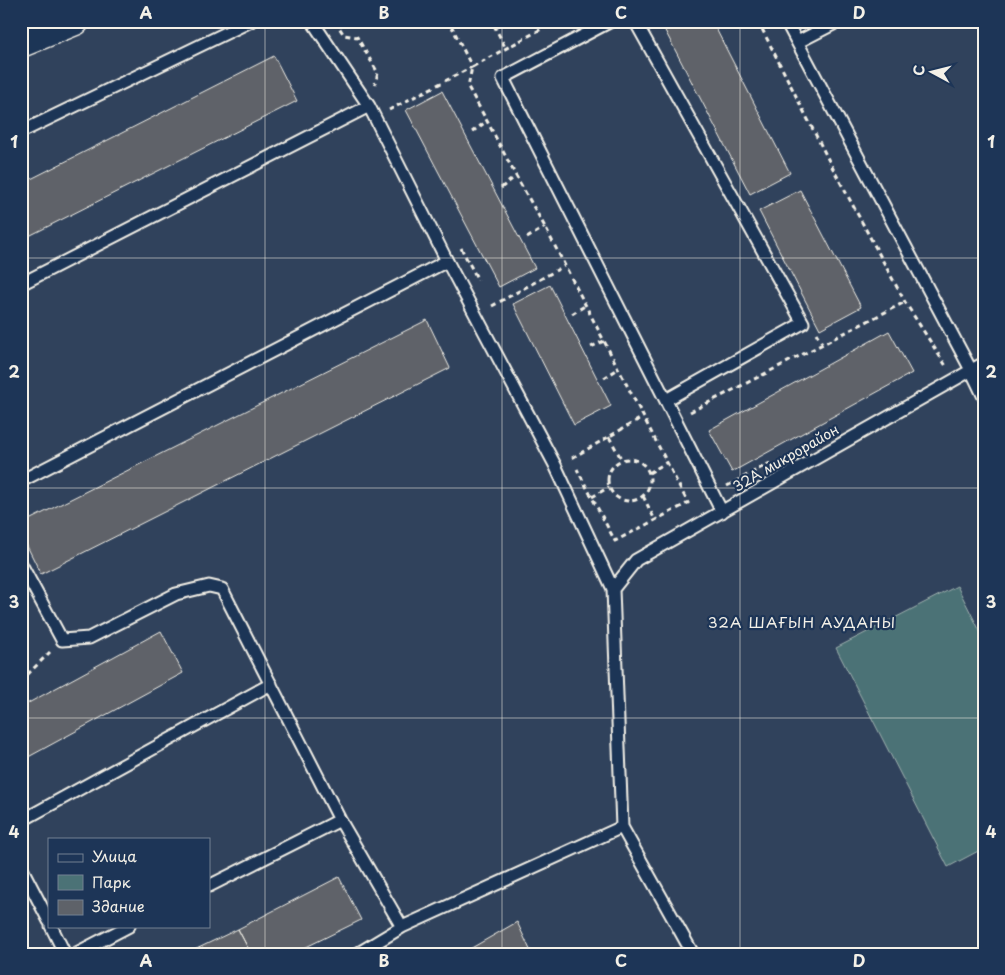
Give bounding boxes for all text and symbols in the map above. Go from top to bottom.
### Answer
text: A [140,0,153,24]
text: B [379,0,390,24]
text: C [615,0,627,24]
text: D [853,0,865,24]
north arrow [908,48,958,98]
text: С [908,64,930,77]
text: 1 [10,129,18,153]
text: 1 [987,129,995,153]
text: 2 [8,359,20,383]
text: 2 [985,359,997,383]
street label: 32А микрорайон [729,419,843,496]
text: 3 [9,589,19,613]
text: 3 [986,589,996,613]
district label: 32А ШАҒЫН АУДАНЫ [708,610,896,633]
text: 4 [9,819,20,843]
text: 4 [986,819,997,843]
legend [48,838,210,928]
text: Улица [92,844,137,867]
text: Парк [92,870,131,893]
text: Здание [92,894,145,917]
text: A [140,948,153,972]
text: B [379,948,390,972]
text: C [615,948,627,972]
text: D [853,948,865,972]

